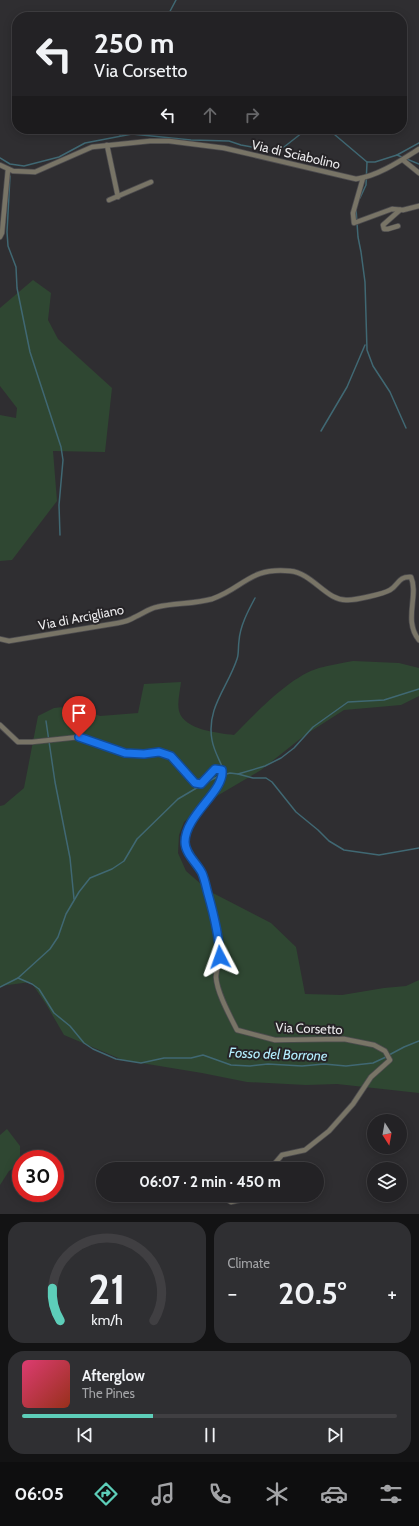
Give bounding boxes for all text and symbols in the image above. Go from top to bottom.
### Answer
text: 250 m [94,26,174,60]
icon: left [28,28,80,80]
text: Via Corsetto [94,60,187,82]
icon: left [157,104,179,126]
icon: ahead [199,104,221,126]
icon: right [241,104,263,126]
street label: Via di Sciabolino [250,136,342,172]
street label: Via di Arcigliano [37,601,125,633]
pin [62,696,96,737]
icon: arrive [68,702,90,724]
position arrow [199,936,241,978]
street label: Via Corsetto [275,1019,343,1037]
water label: Fosso del Borrone [228,1043,328,1065]
north arrow [367,1114,407,1154]
map controls [367,1114,407,1202]
speed limit sign: 30 [12,1150,64,1202]
button: layers [367,1162,407,1202]
text: 06:07 · 2 min · 450 m [139,1173,281,1191]
text: Climate [228,1255,270,1271]
text: 21 [88,1263,125,1313]
text: 20.5° [278,1275,346,1312]
text: − [228,1280,237,1307]
text: + [387,1280,397,1307]
text: km/h [91,1310,122,1328]
text: Afterglow [82,1367,145,1385]
text: The Pines [82,1385,135,1401]
icon: previous [74,1424,96,1446]
icon: pause [199,1424,221,1446]
icon: next [324,1424,346,1446]
icon: directions [92,1480,120,1508]
icon: music [149,1480,177,1508]
icon: phone [206,1480,234,1508]
icon: climate [263,1480,291,1508]
icon: car [320,1480,348,1508]
icon: filters [377,1480,405,1508]
text: 06:05 [14,1483,64,1505]

